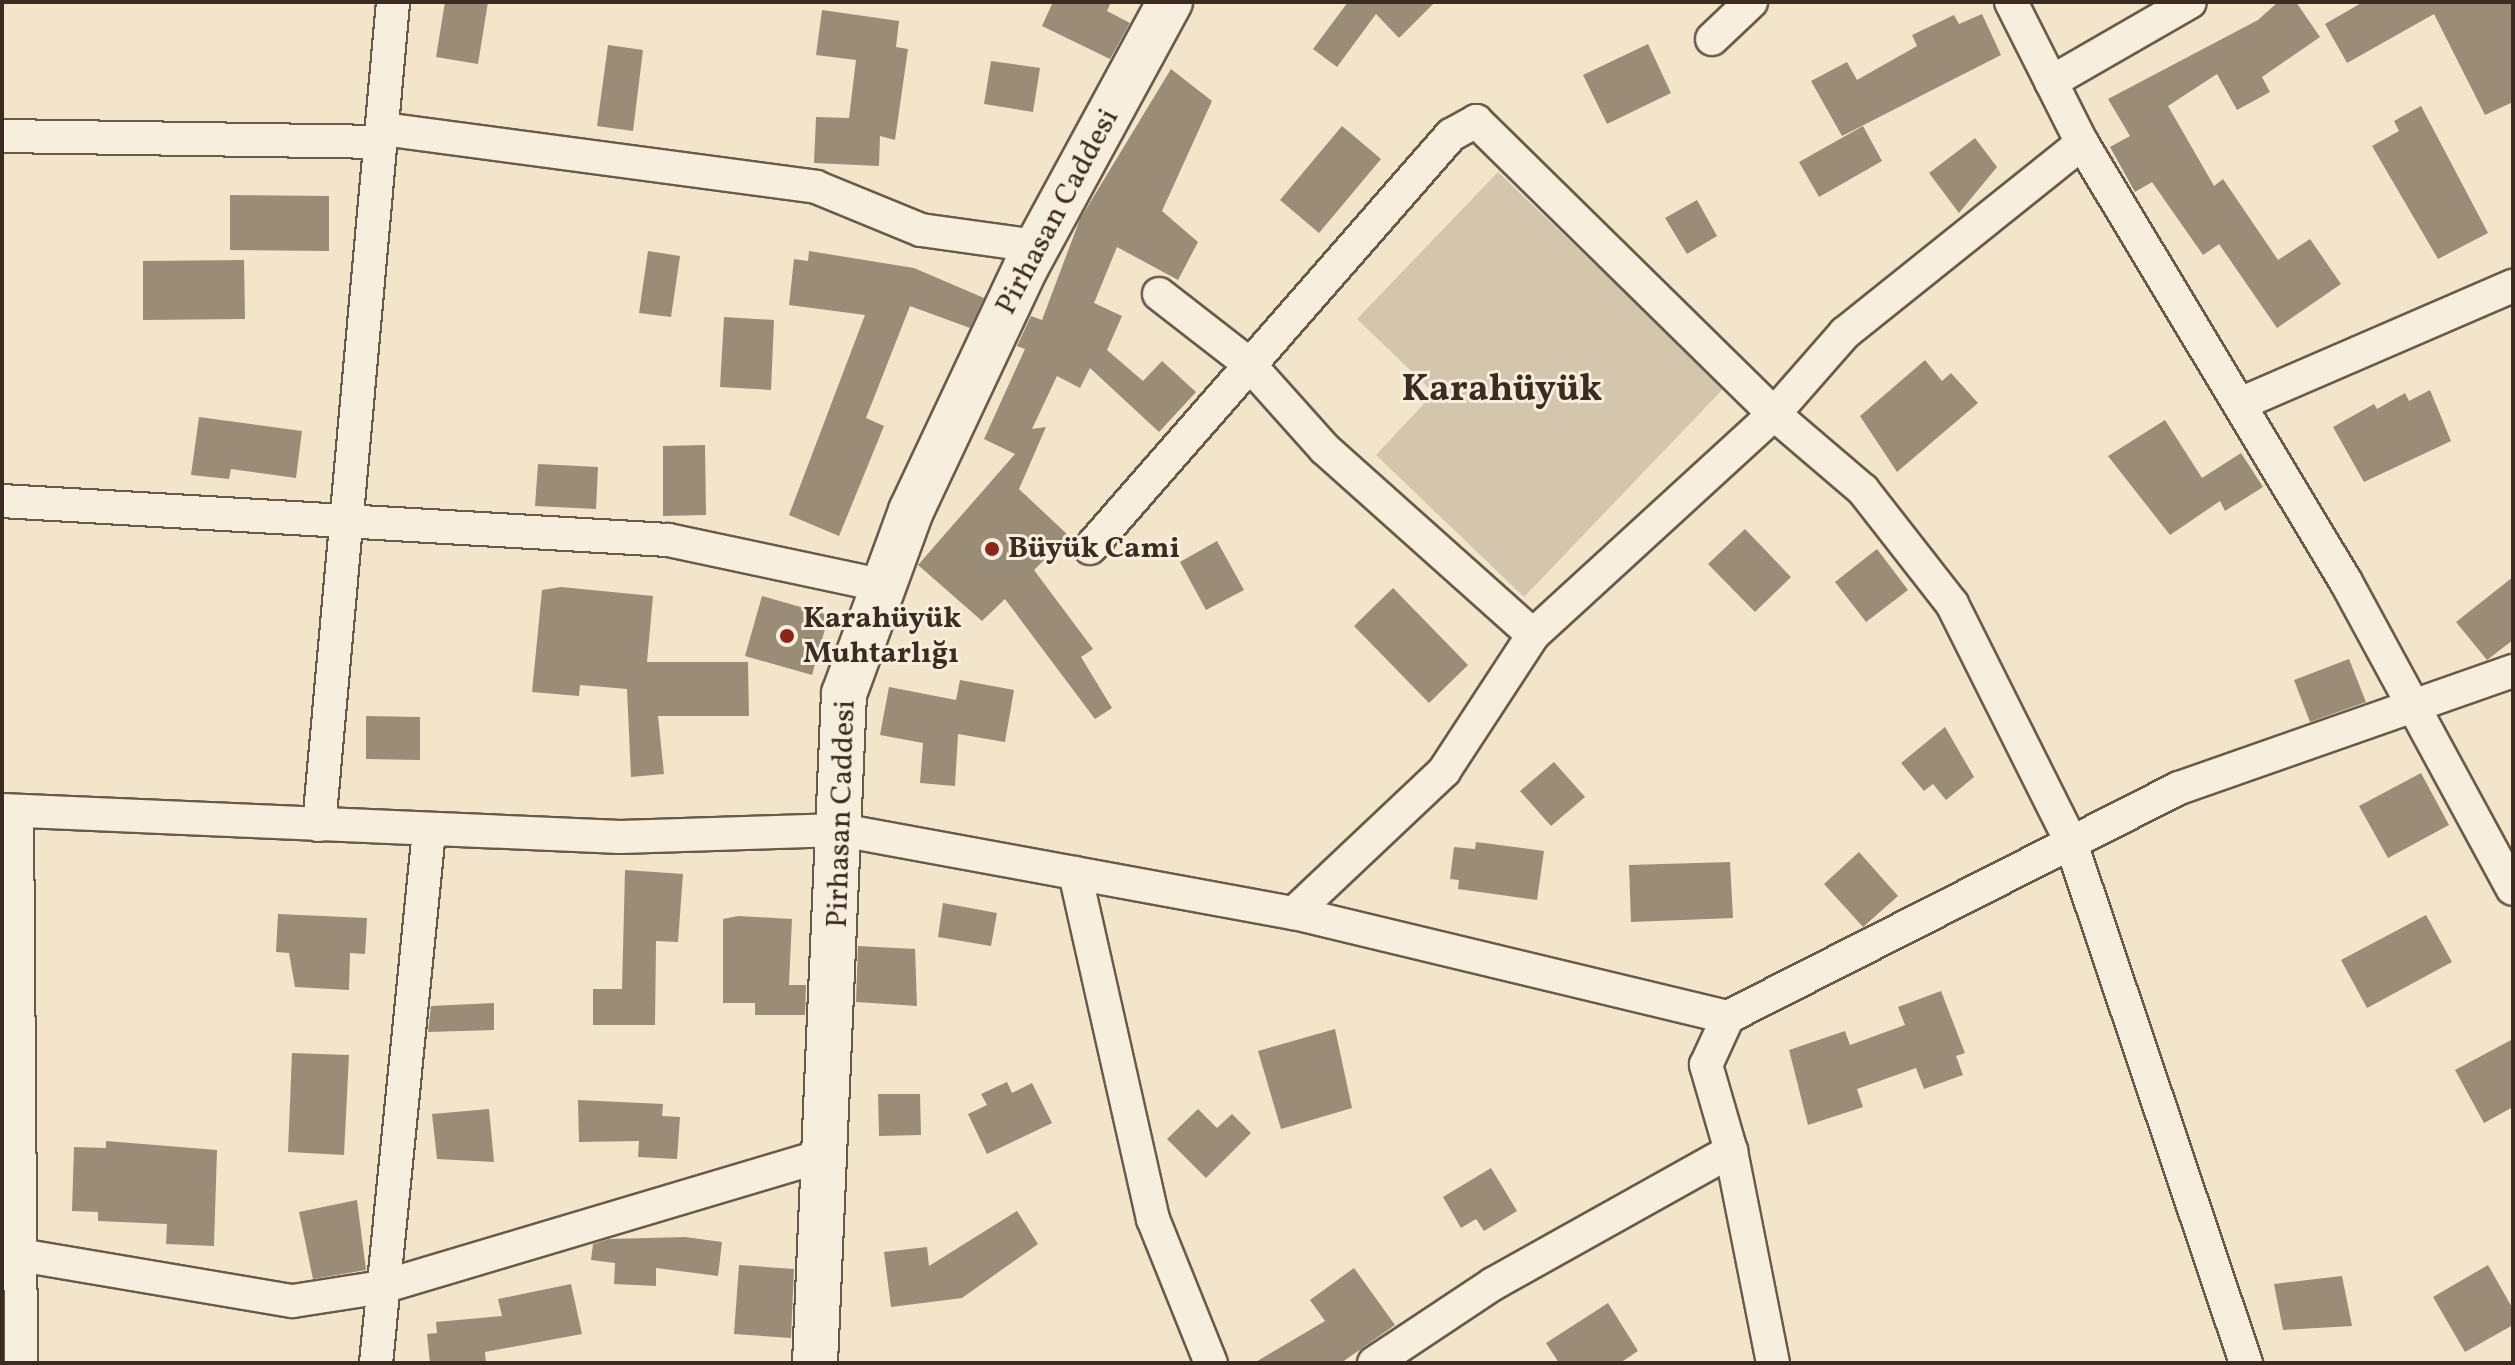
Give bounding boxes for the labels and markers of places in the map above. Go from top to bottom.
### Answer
place label: Büyük Cami [1008,531,1180,567]
marker: Büyük Cami [983,540,1001,558]
place label: Karahüyük Muhtarlığı [803,601,962,672]
marker: Karahüyük Muhtarlığı [778,627,796,645]

